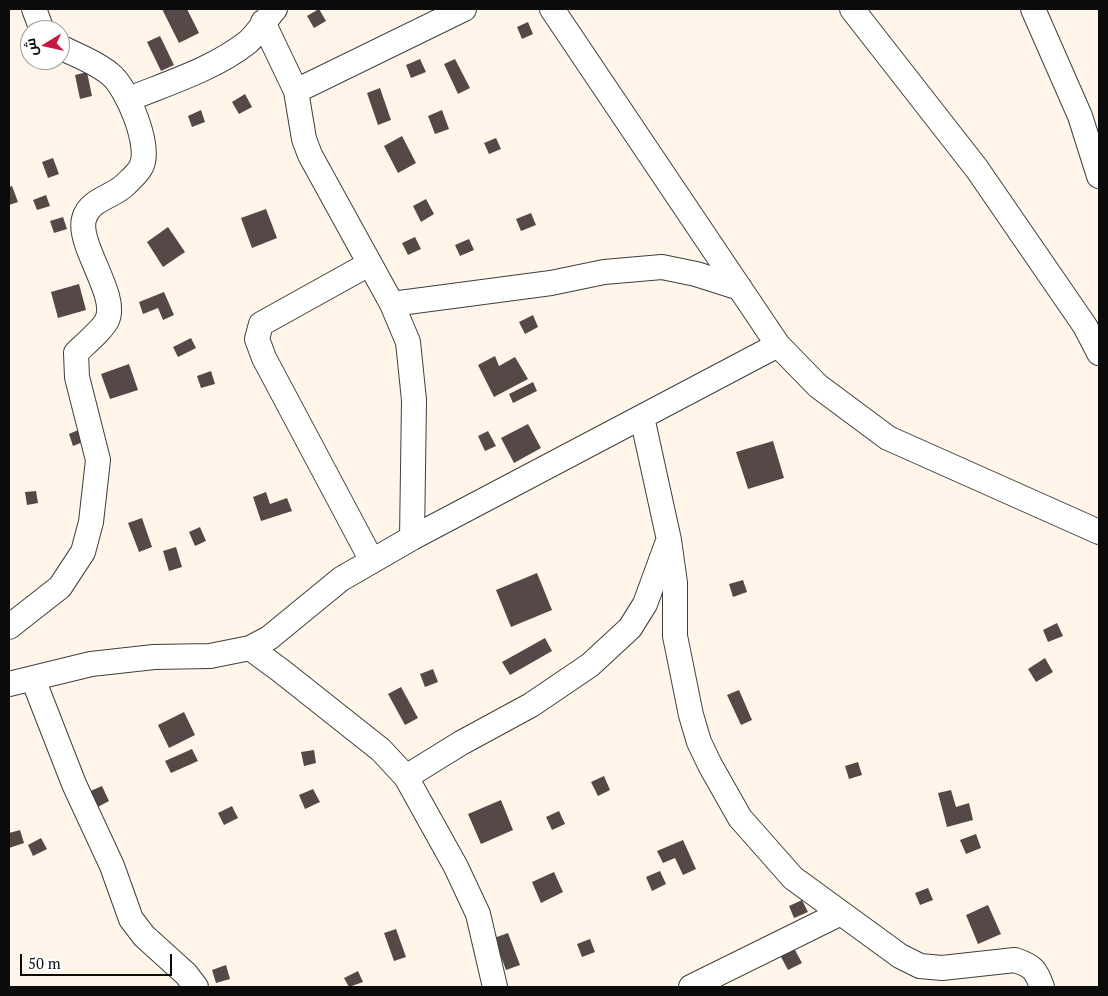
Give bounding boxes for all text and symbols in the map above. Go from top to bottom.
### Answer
north arrow [20,20,70,70]
text: ش [20,37,41,58]
scale bar [22,944,175,976]
text: 50 m [28,953,61,973]

